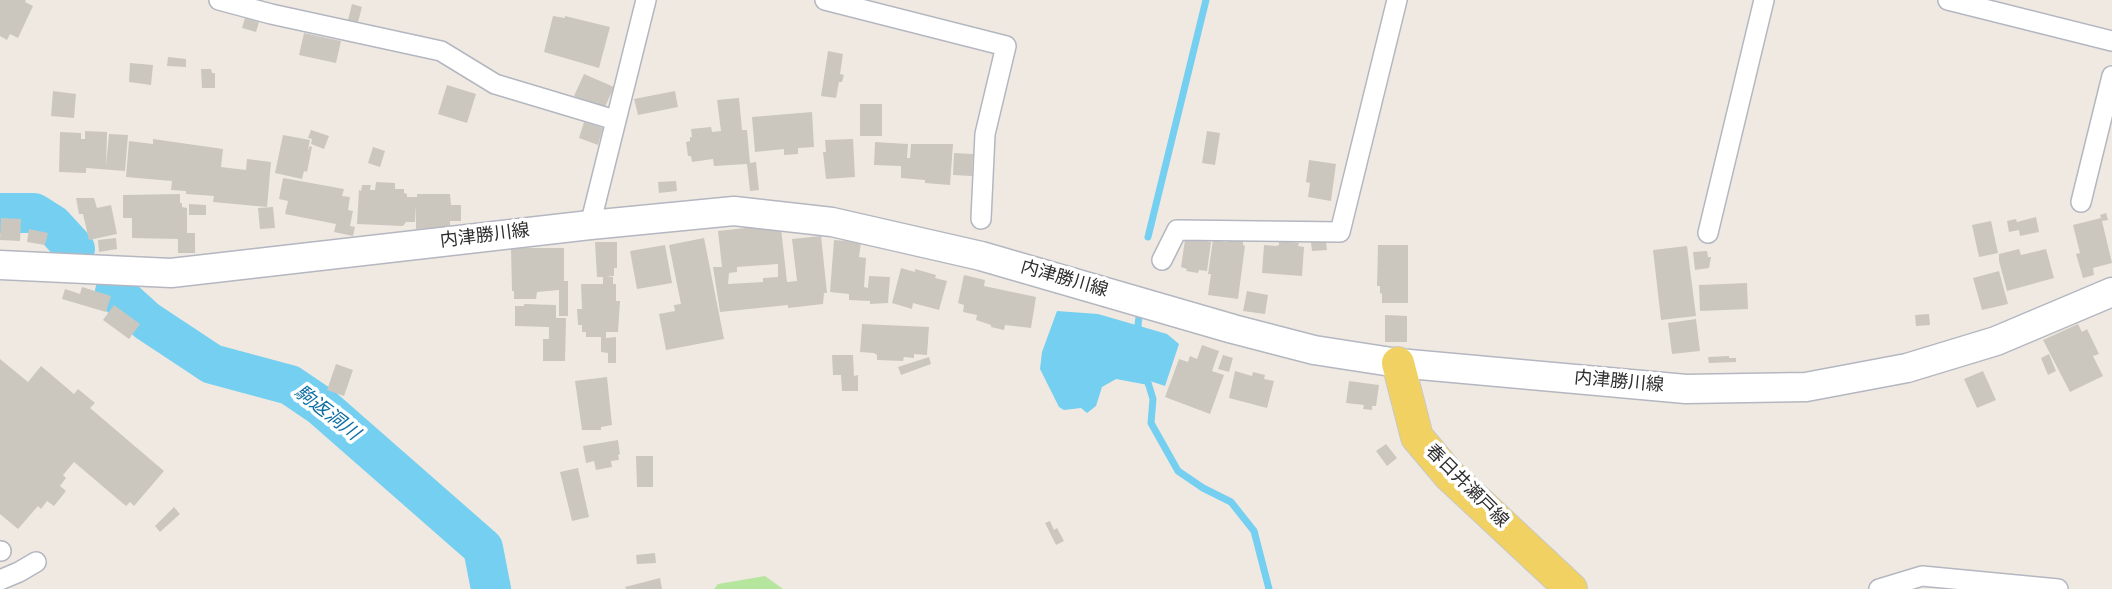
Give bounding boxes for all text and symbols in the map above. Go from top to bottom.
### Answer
street label: 内津勝川線 [439,221,531,253]
street label: 内津勝川線 [1018,257,1110,303]
street label: 内津勝川線 [1573,368,1665,398]
water label: 駒返洞川 [289,382,363,446]
street label: 春日井瀬戸線 [1420,441,1512,533]

